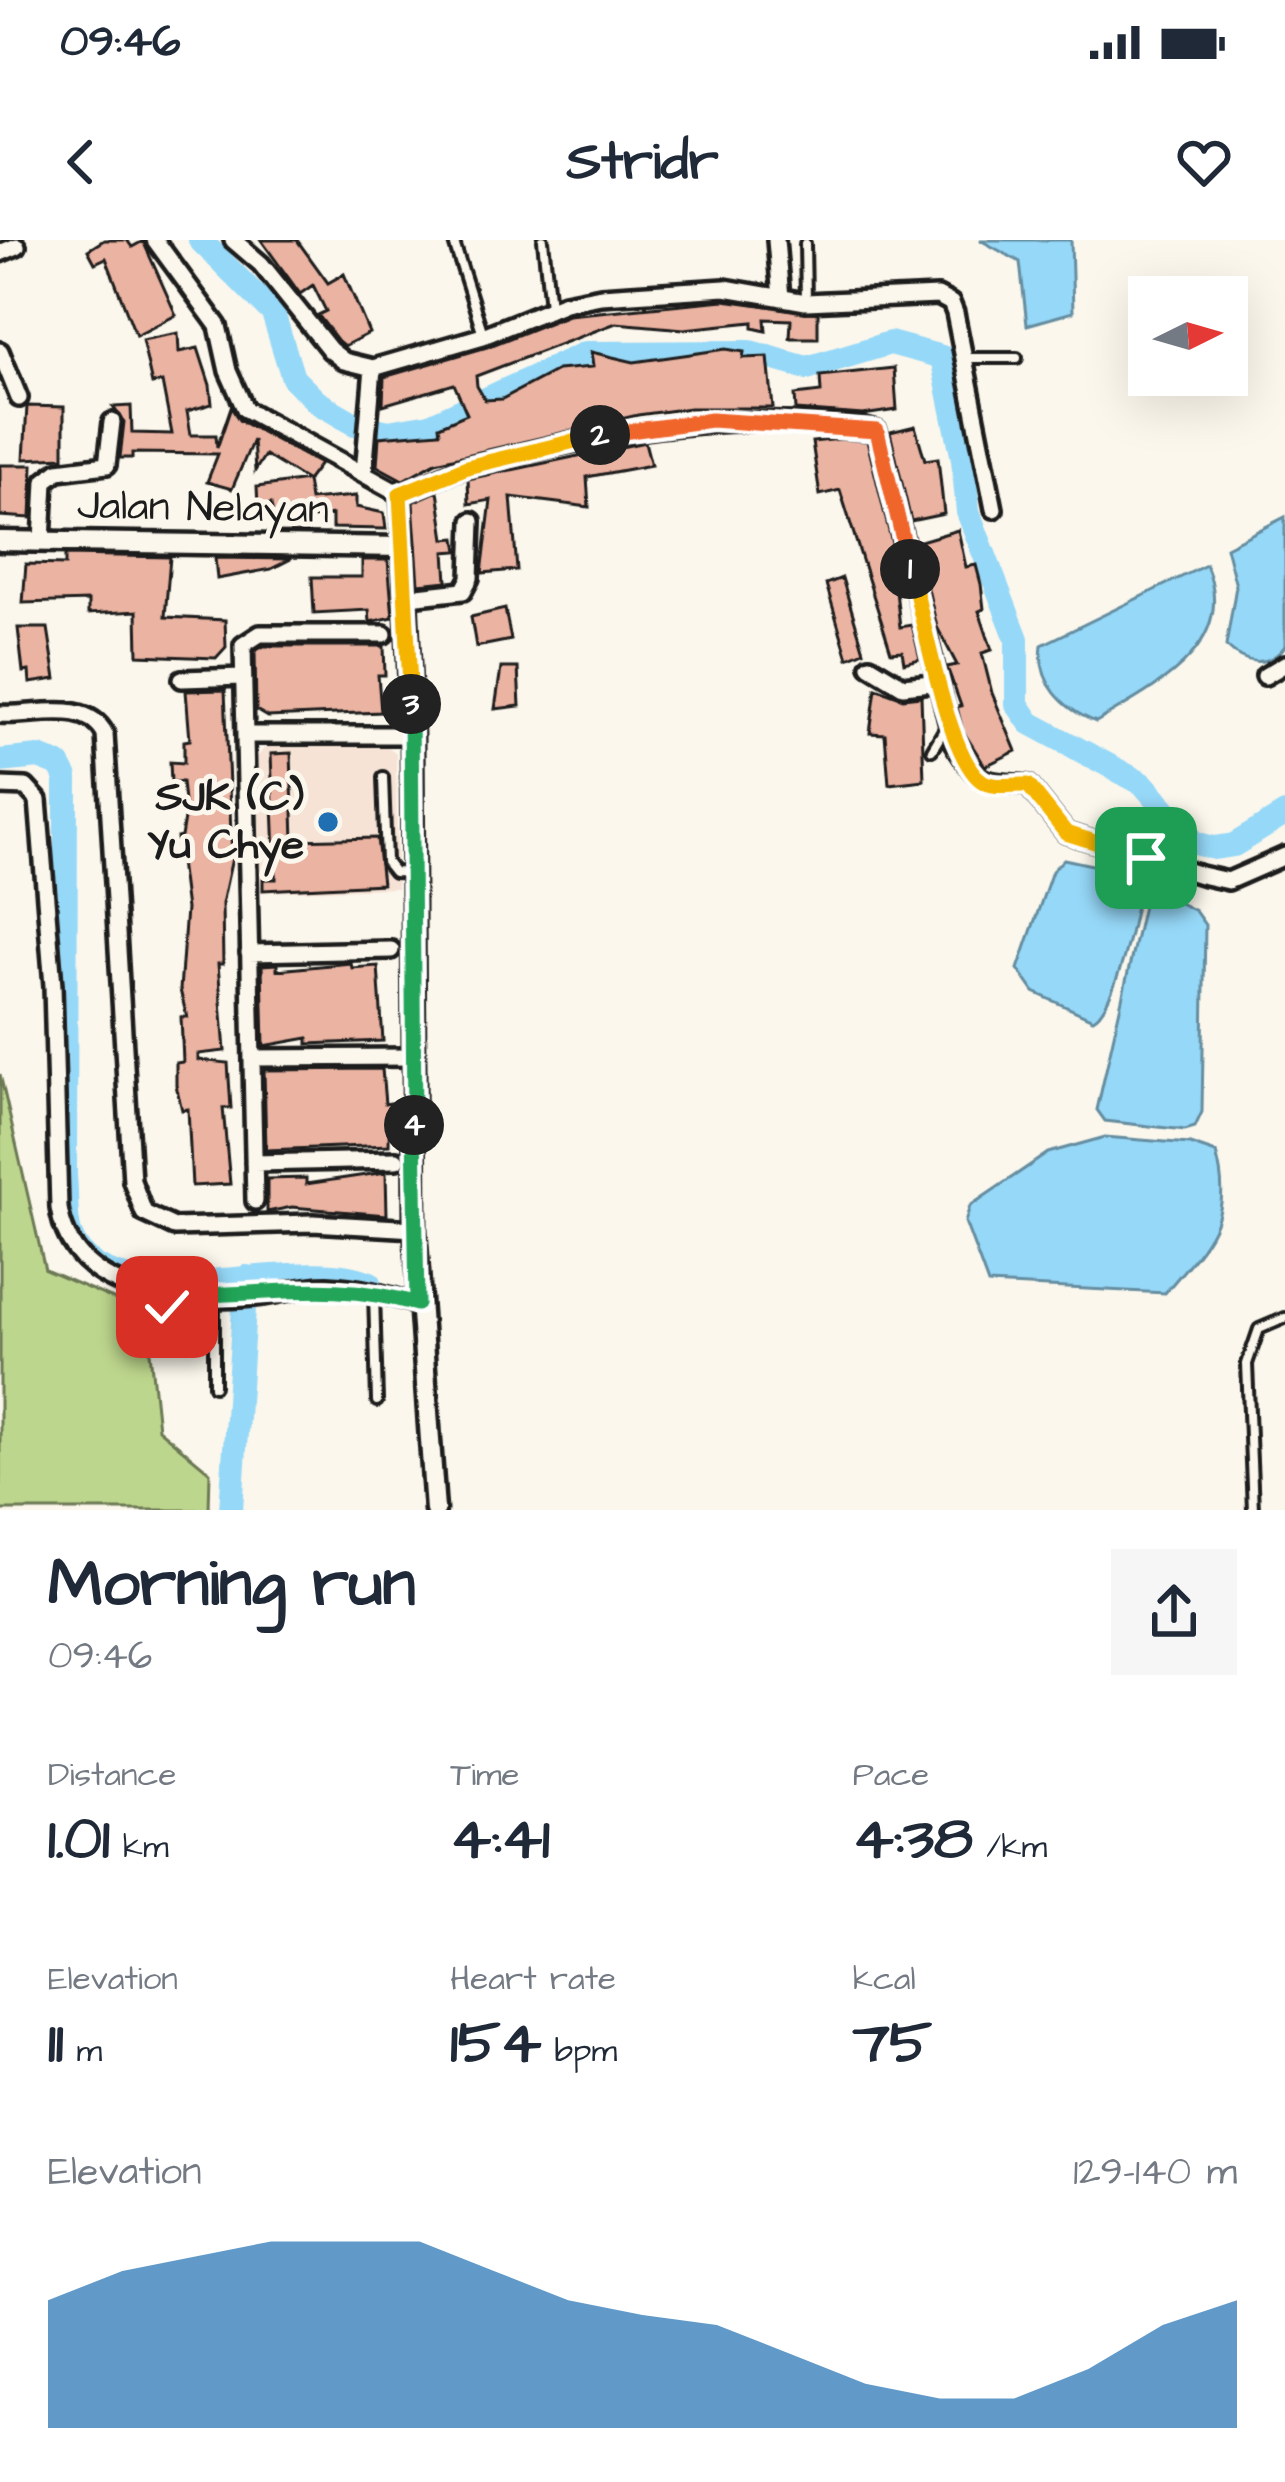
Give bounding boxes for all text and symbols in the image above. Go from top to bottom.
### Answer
text: 09:46 [60,11,180,73]
text: Stridr [567,125,718,200]
icon: back [48,129,114,195]
icon: heart [1171,129,1237,195]
north arrow [1128,276,1248,396]
map controls [1128,276,1248,396]
pin: 2 [570,405,630,465]
text: 2 [591,412,609,458]
street label: Jalan Nelayan [77,477,329,540]
pin: 1 [880,539,940,599]
text: 1 [908,546,912,592]
pin: 3 [381,674,441,734]
text: 3 [403,681,419,727]
place label: SJK (C) Yu Chye [147,769,304,877]
pin [1095,807,1197,909]
marker: SJK (C) Yu Chye [315,809,341,835]
icon: arrive [1113,825,1179,891]
pin: 4 [384,1095,444,1155]
text: 4 [403,1102,425,1148]
pin [116,1256,218,1358]
icon: check [134,1274,200,1340]
text: Morning run [48,1539,416,1631]
button: share [1111,1549,1237,1675]
text: 09:46 [48,1630,152,1684]
text: Distance [48,1752,176,1798]
text: Time [450,1752,519,1798]
text: Pace [853,1752,929,1798]
text: 1.01 [48,1798,110,1881]
text: 4:41 [450,1798,550,1881]
text: 4:38 [853,1798,973,1881]
text: km [110,1824,169,1870]
text: /km [973,1824,1047,1870]
text: Elevation [48,1956,178,2002]
text: Heart rate [450,1956,616,2002]
text: kcal [853,1956,916,2002]
text: 11 [48,2002,63,2085]
text: 154 [450,2002,541,2085]
text: 75 [853,2002,932,2085]
text: m [63,2028,102,2074]
text: bpm [541,2028,617,2074]
text: Elevation [48,2146,202,2200]
text: 129–140 m [1073,2146,1237,2200]

